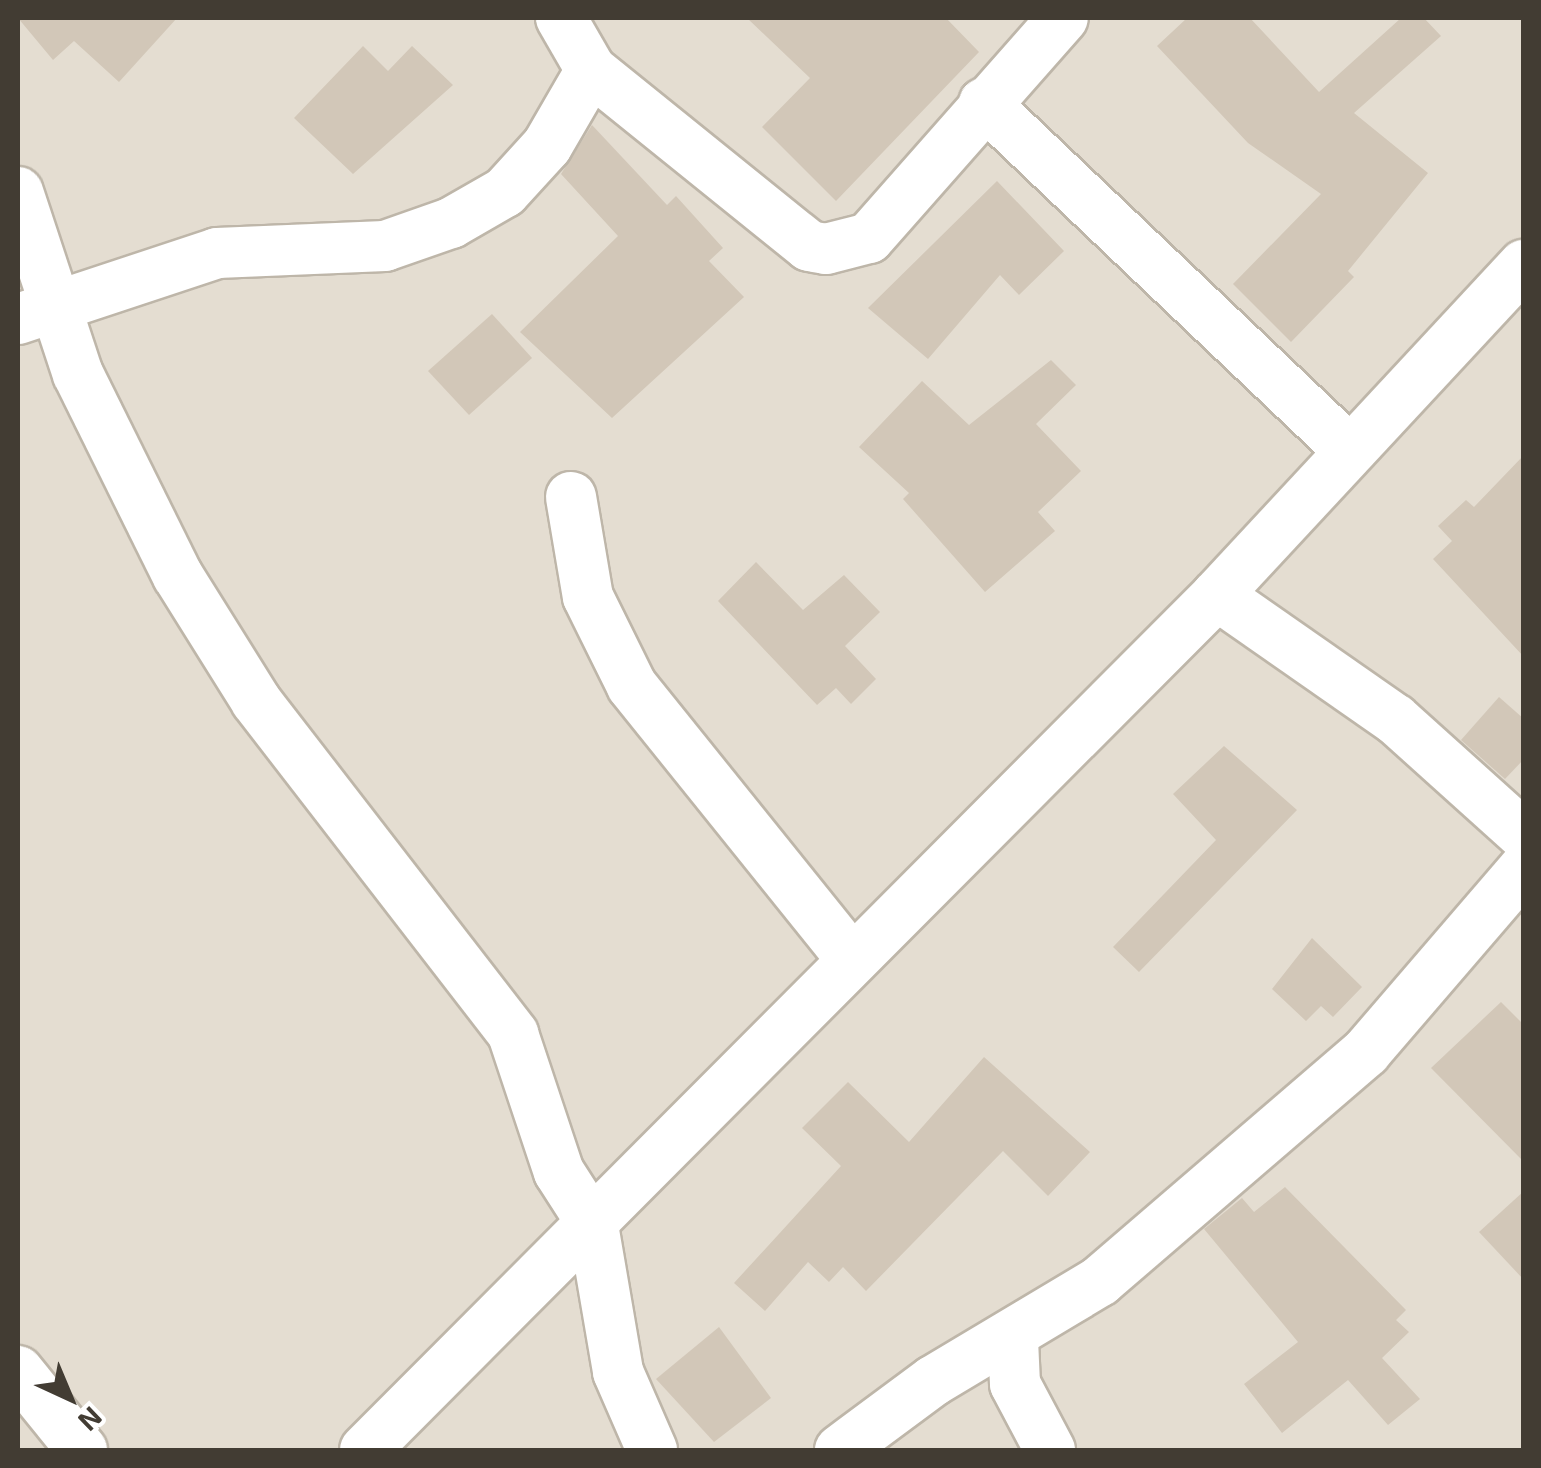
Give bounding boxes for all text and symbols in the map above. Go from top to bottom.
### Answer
north arrow [20,1348,120,1448]
text: N [72,1400,110,1439]

